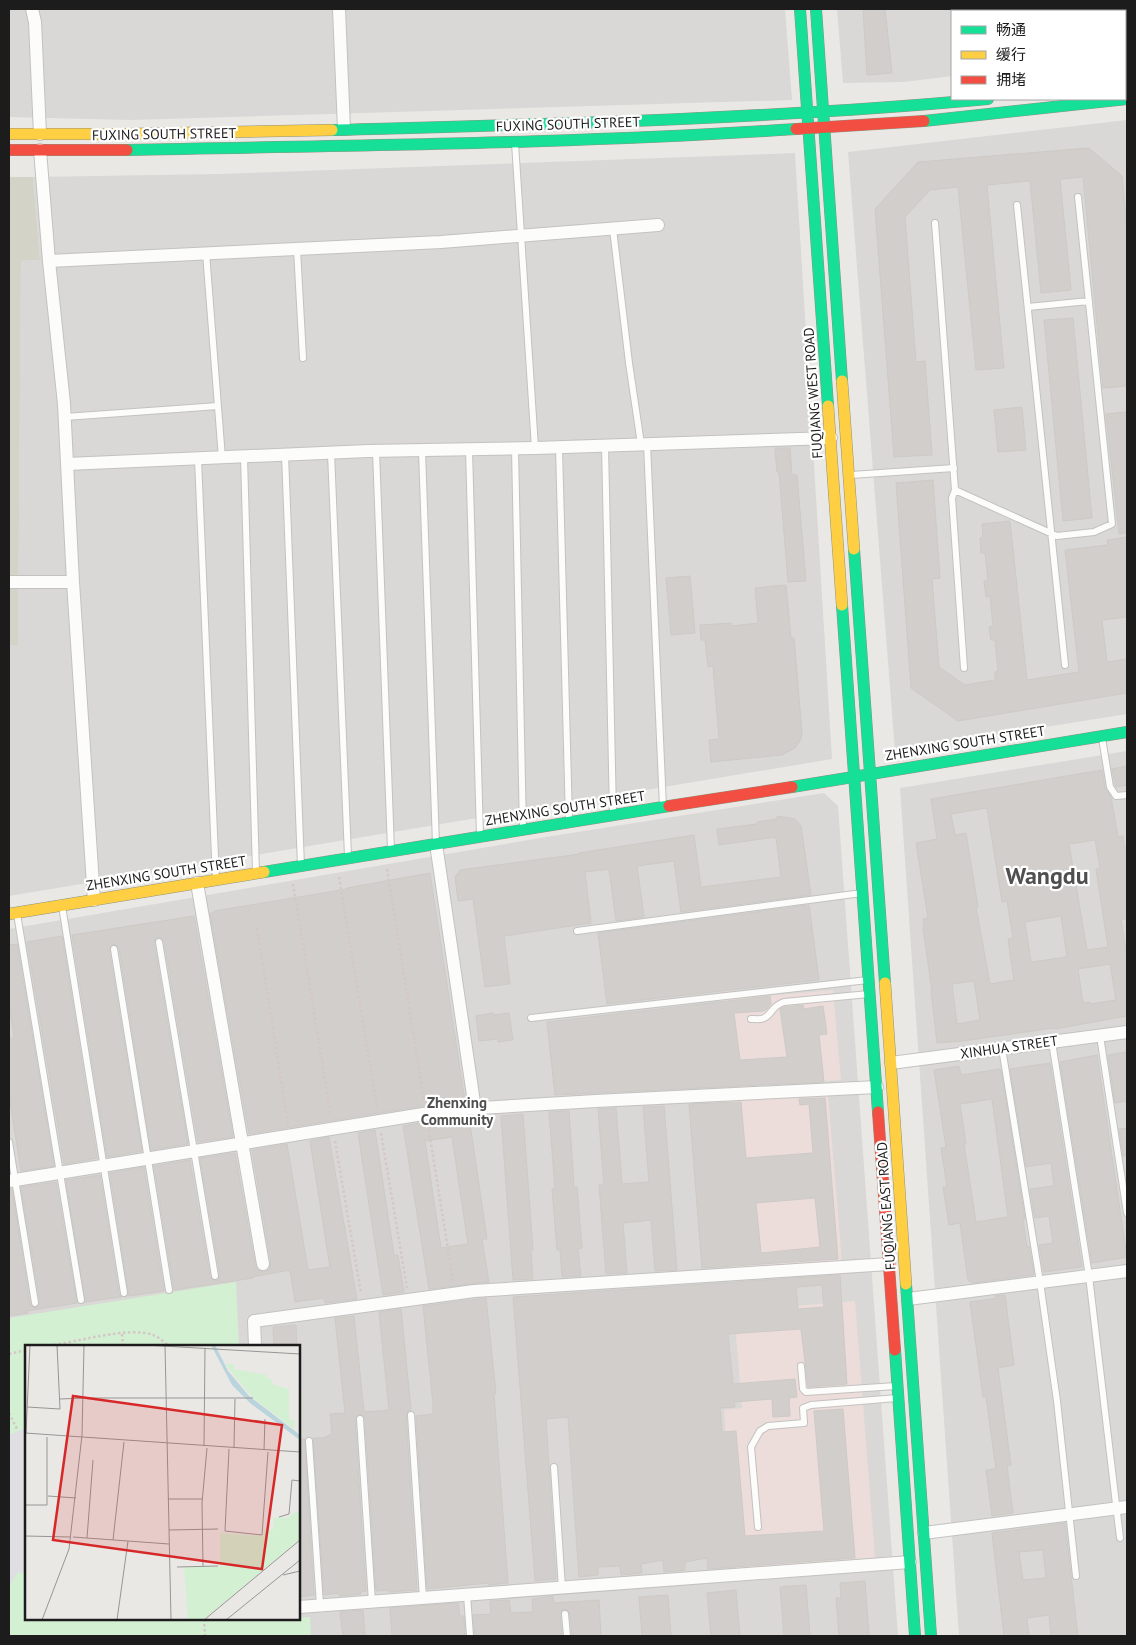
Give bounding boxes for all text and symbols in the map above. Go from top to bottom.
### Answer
legend [951,10,1126,100]
text: 畅通 [996,20,1026,39]
text: 缓行 [996,45,1026,64]
text: 拥堵 [996,70,1026,89]
street label: FUXING SOUTH STREET [496,112,641,136]
street label: FUXING SOUTH STREET [92,124,236,144]
street label: FUQIANG WEST ROAD [799,327,827,459]
street label: ZHENXING SOUTH STREET [884,721,1047,765]
street label: ZHENXING SOUTH STREET [484,786,647,830]
street label: ZHENXING SOUTH STREET [85,851,248,895]
district label: Wangdu [1005,860,1089,891]
street label: XINHUA STREET [959,1031,1059,1063]
district label: Zhenxing Community [421,1093,494,1129]
street label: FUQIANG EAST ROAD [873,1141,899,1271]
inset map [25,1345,300,1620]

